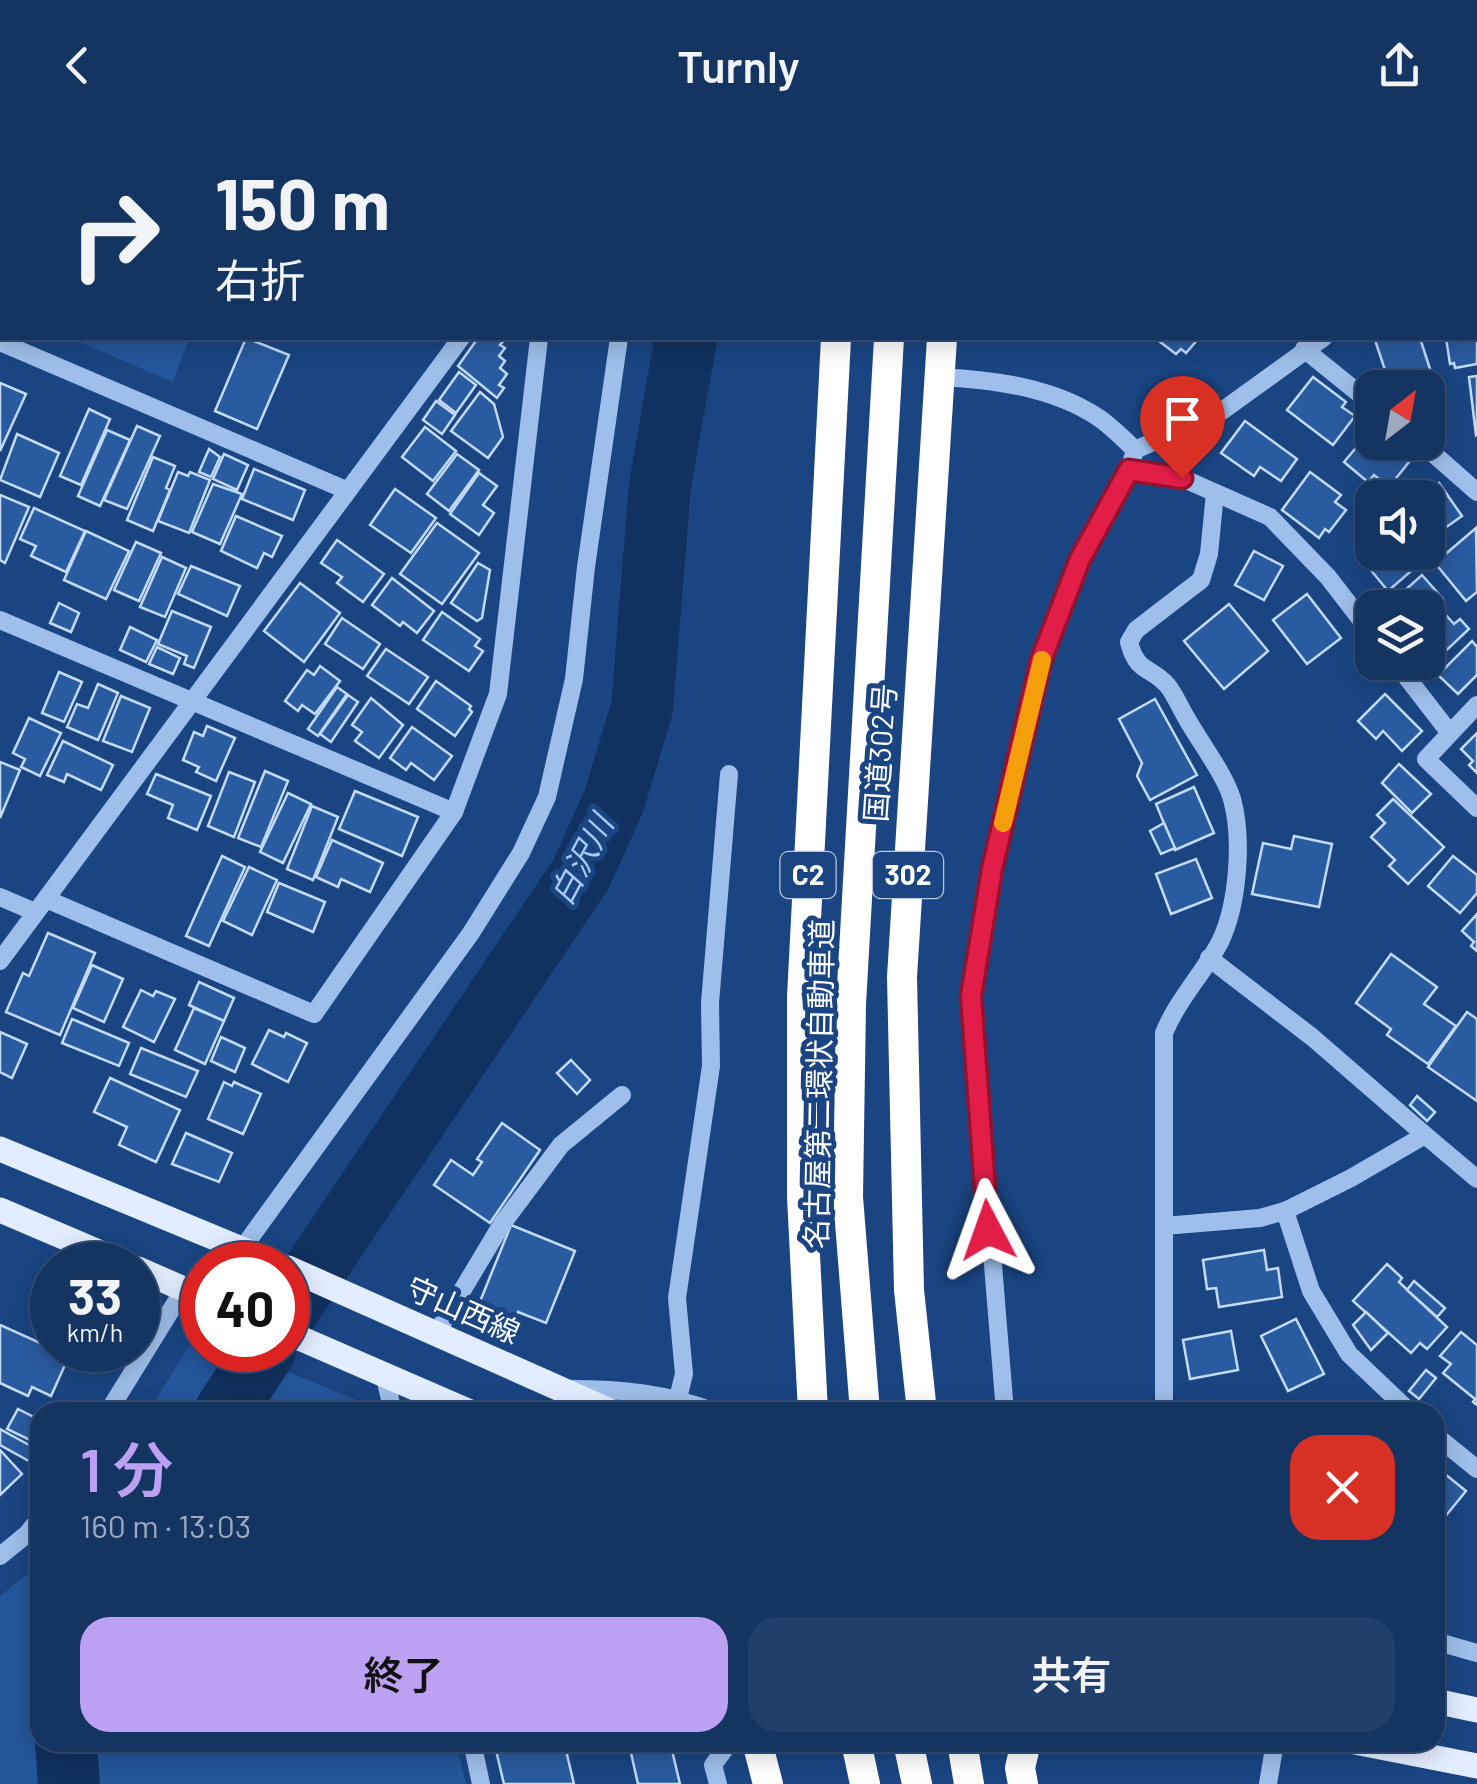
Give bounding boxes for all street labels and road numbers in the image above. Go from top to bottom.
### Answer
street label: 国道302号 [856,683,902,823]
road number: C2 [780,852,836,898]
road number: 302 [873,852,943,898]
street label: 名古屋第二環状自動車道 [797,919,839,1249]
street label: 守山西線 [402,1268,526,1350]

